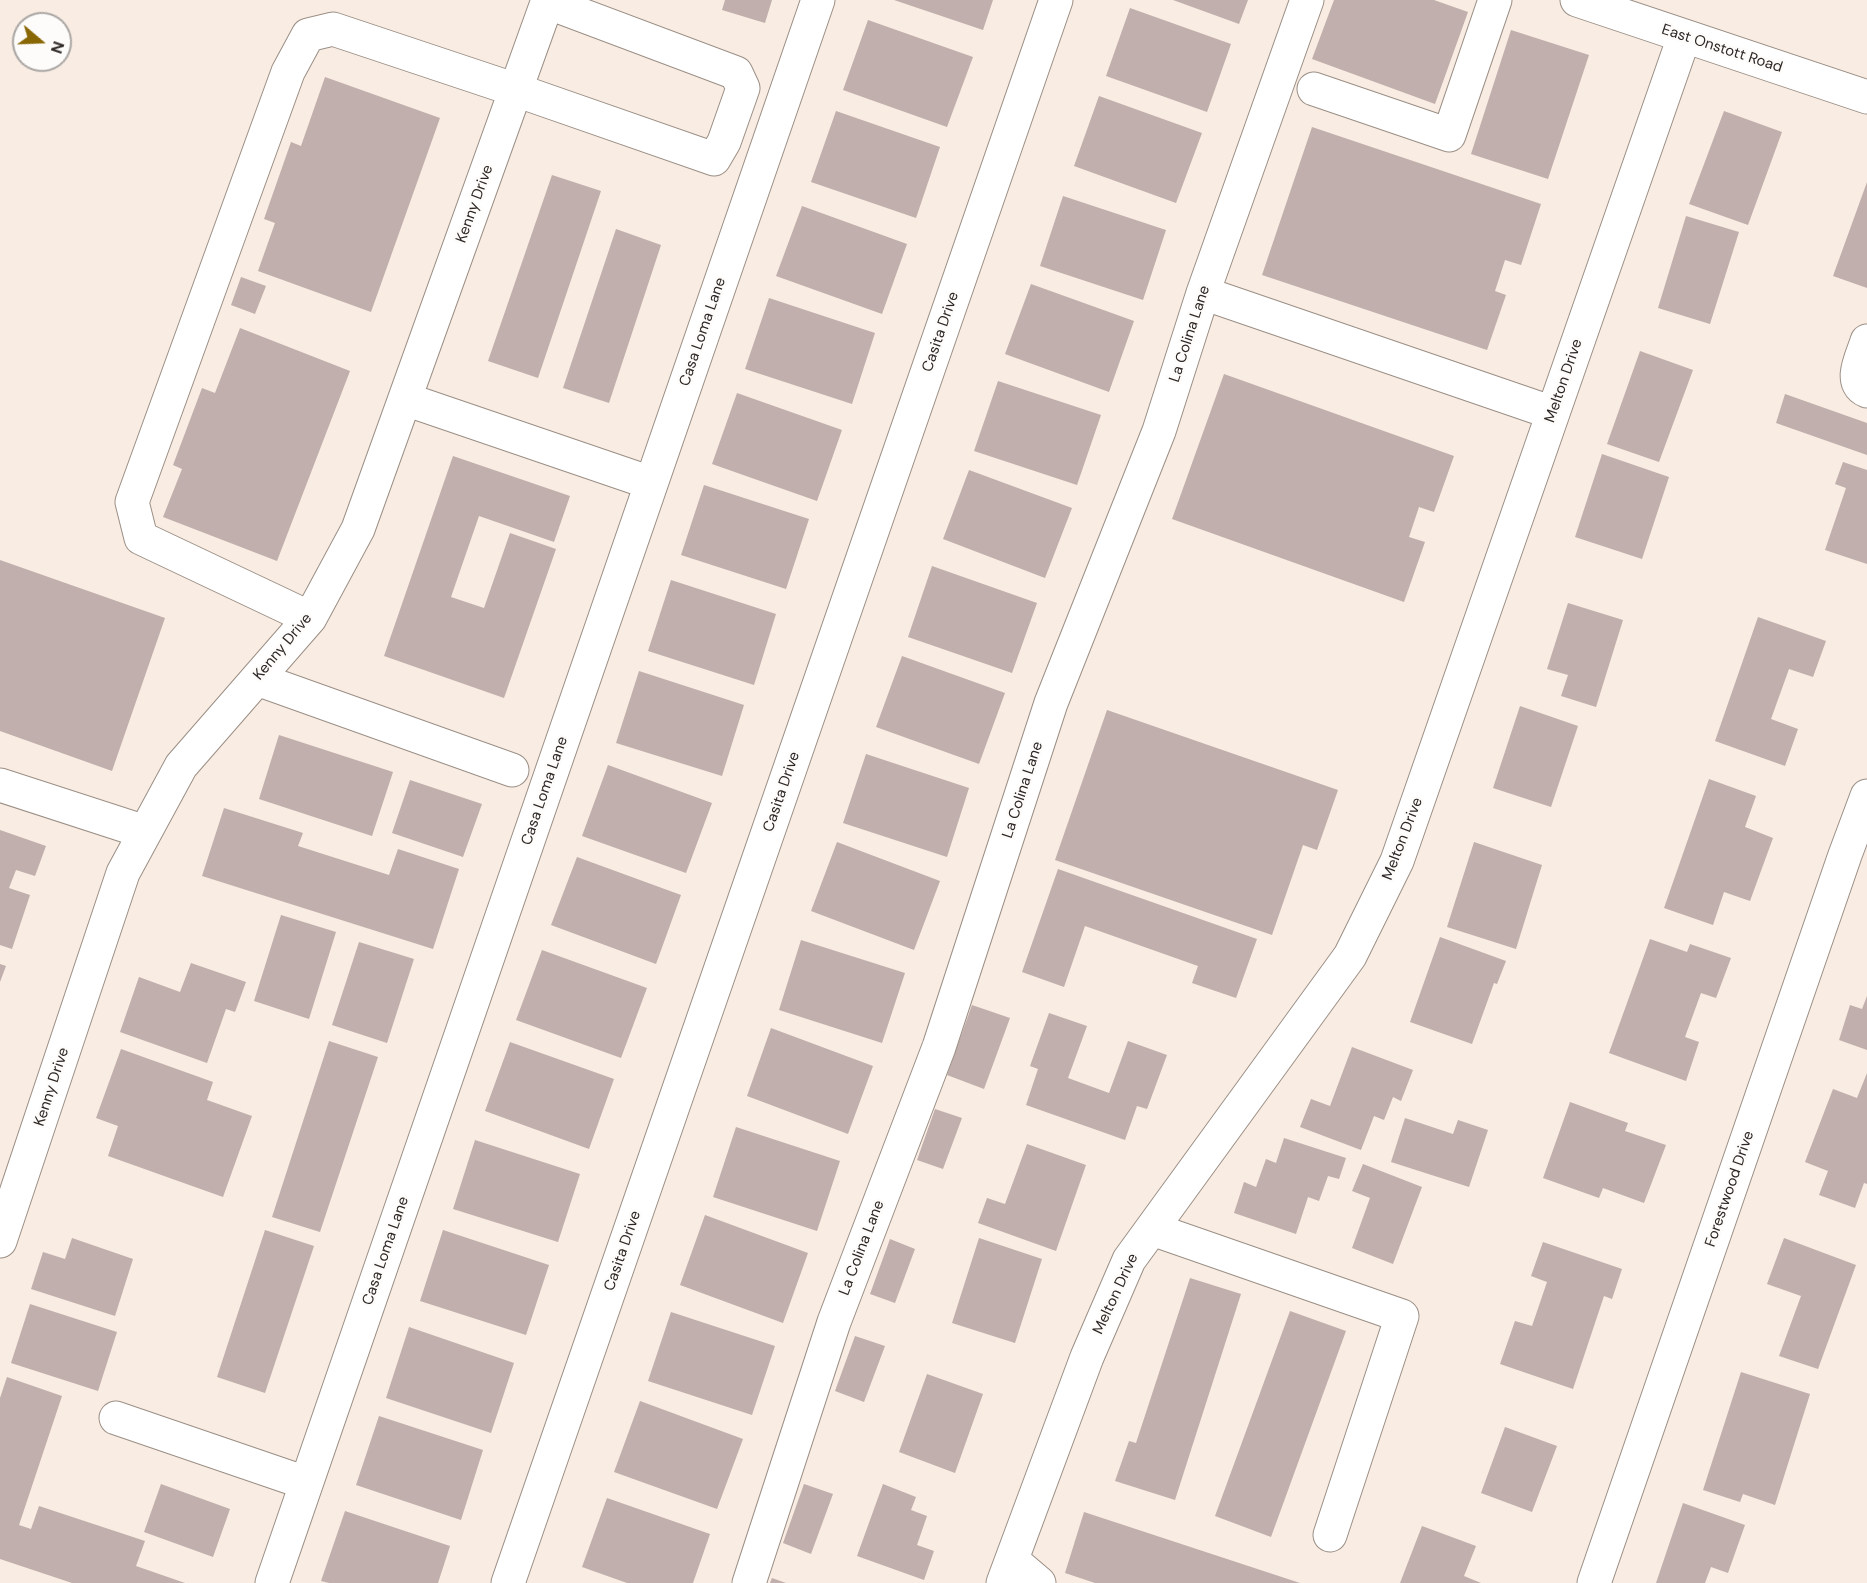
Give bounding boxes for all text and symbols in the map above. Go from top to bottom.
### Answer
north arrow [12,12,72,72]
street label: East Onstott Road [1659,21,1785,77]
text: N [46,38,69,56]
street label: Kenny Drive [453,163,497,245]
street label: Casa Loma Lane [676,275,730,389]
street label: La Colina Lane [1166,283,1214,385]
street label: Casita Drive [919,290,963,374]
street label: Melton Drive [1541,337,1587,425]
street label: Kenny Drive [250,610,316,684]
street label: Casa Loma Lane [518,734,572,848]
street label: La Colina Lane [999,739,1047,841]
street label: Casita Drive [760,750,804,834]
street label: Melton Drive [1379,795,1427,883]
street label: Kenny Drive [31,1045,73,1129]
street label: Forestwood Drive [1702,1129,1758,1249]
street label: Casa Loma Lane [359,1194,413,1308]
street label: La Colina Lane [836,1198,888,1298]
street label: Casita Drive [601,1209,645,1293]
street label: Melton Drive [1089,1251,1143,1337]

